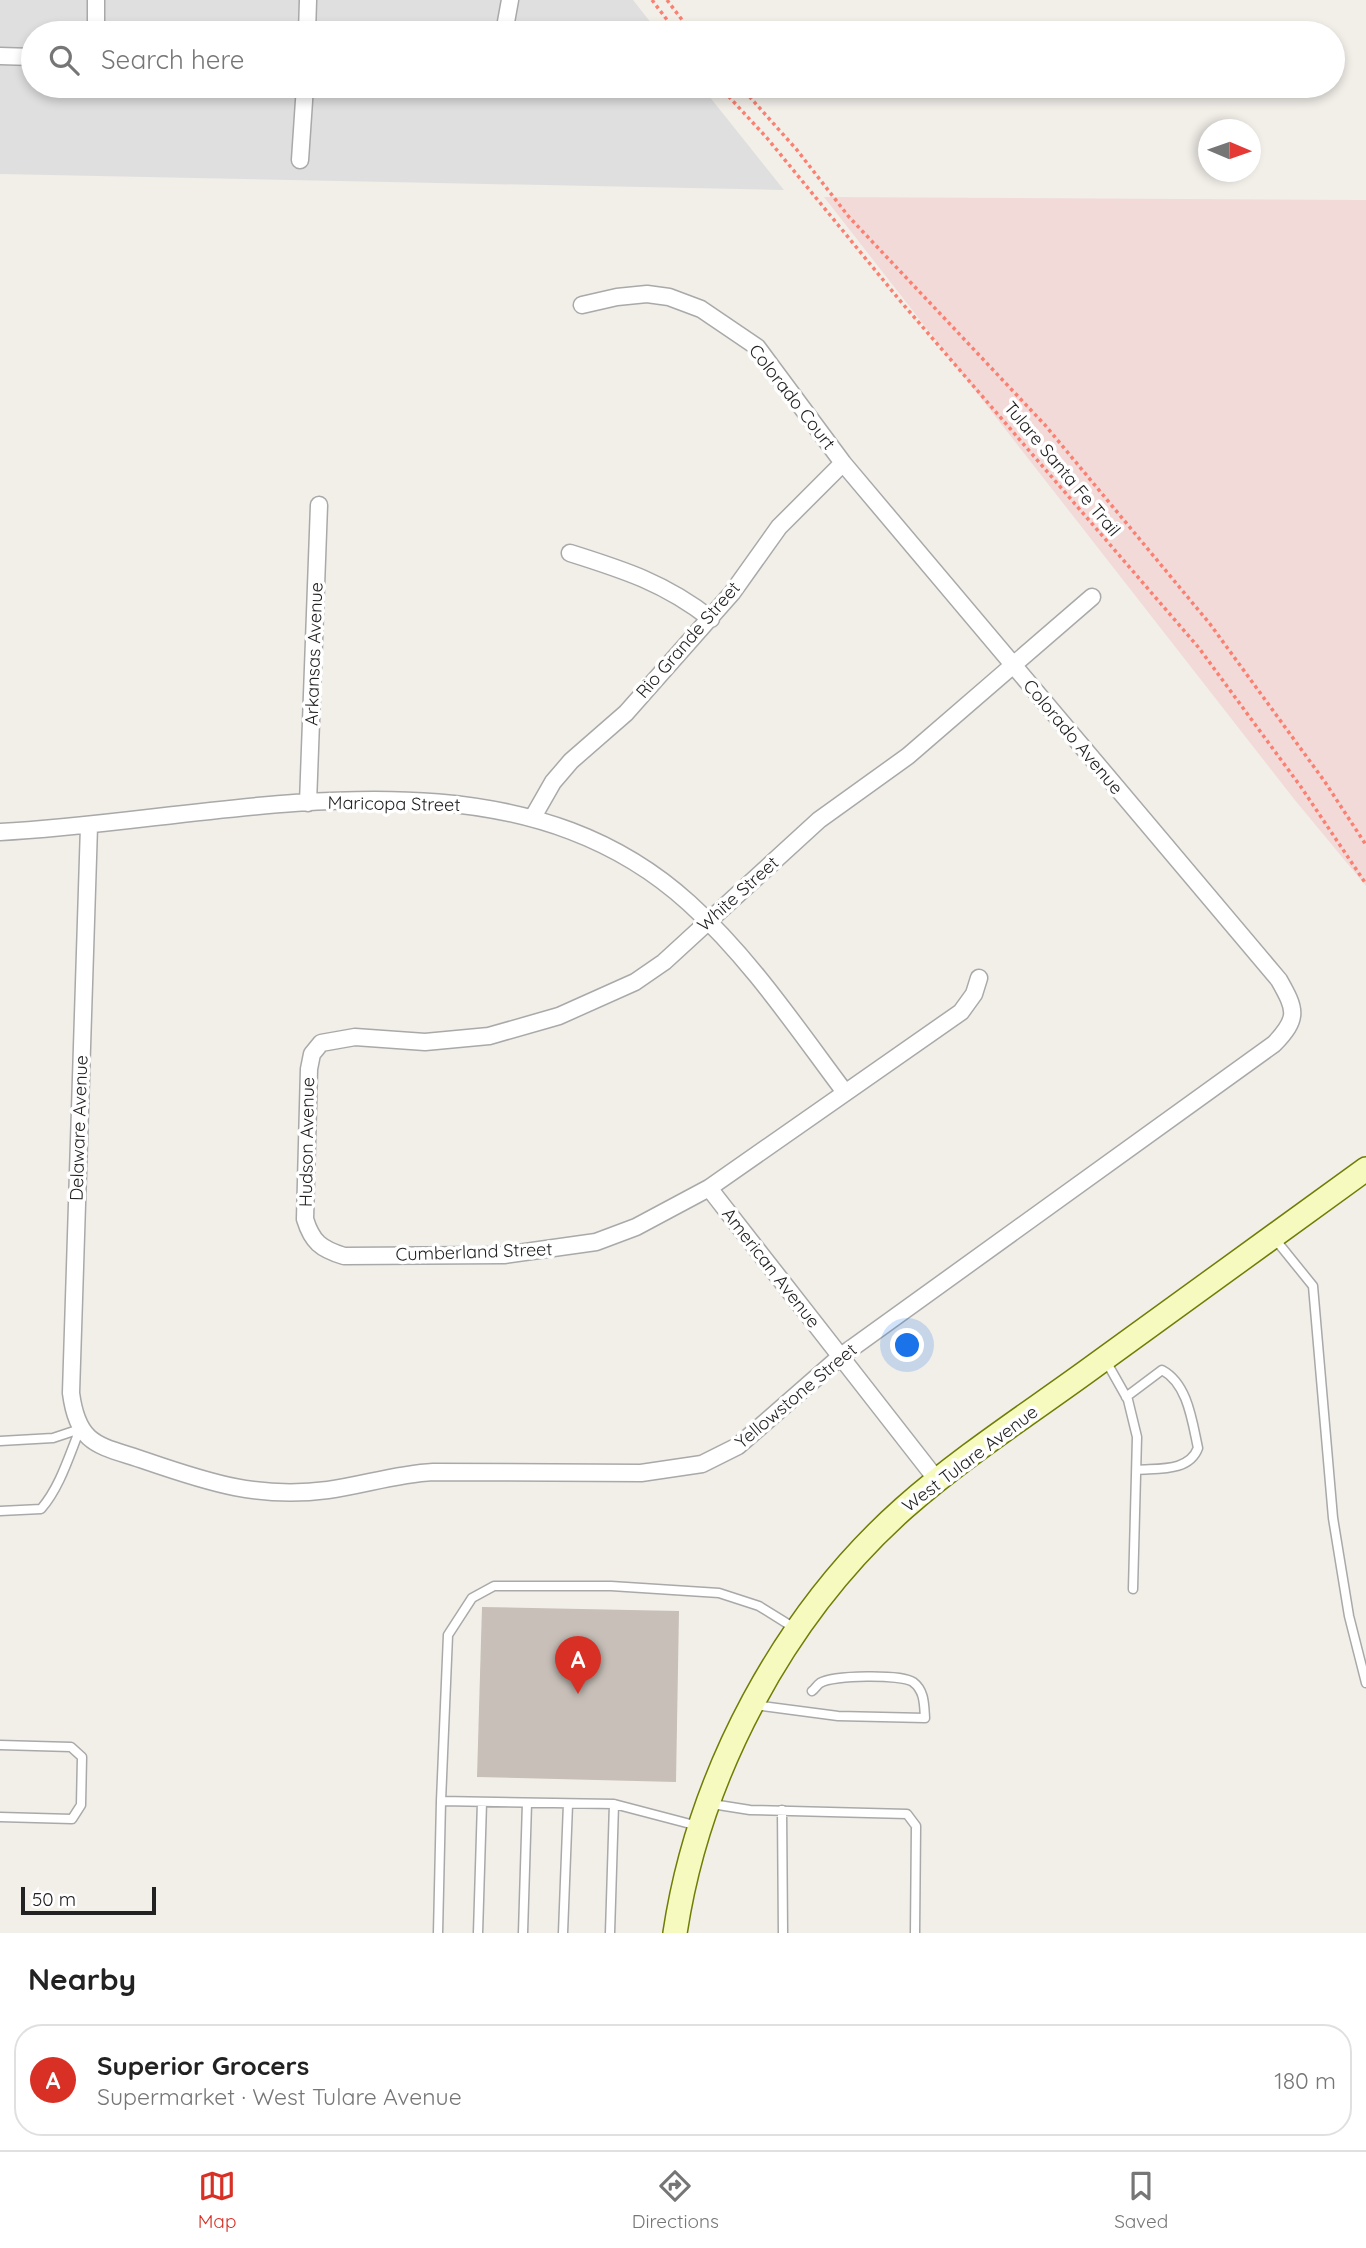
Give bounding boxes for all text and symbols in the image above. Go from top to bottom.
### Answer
search box [21,21,1345,98]
icon: search [45,41,83,79]
text: Search here [101,43,245,76]
north arrow [1198,119,1261,182]
street label: Colorado Court [744,339,841,454]
street label: Tulare Santa Fe Trail [999,396,1126,541]
street label: Rio Grande Street [631,576,745,703]
street label: Arkansas Avenue [299,582,328,726]
street label: Colorado Avenue [1019,674,1128,799]
street label: Maricopa Street [327,791,461,816]
street label: White Street [692,851,783,936]
street label: Delaware Avenue [64,1055,93,1201]
street label: Hudson Avenue [294,1077,319,1207]
street label: American Avenue [717,1203,825,1332]
street label: Cumberland Street [395,1237,553,1266]
your location [890,1328,924,1362]
street label: Yellowstone Street [730,1338,861,1453]
street label: West Tulare Avenue [897,1400,1042,1517]
pin: A [555,1636,601,1694]
scale bar [21,1884,156,1916]
text: 50 m [32,1887,76,1911]
text: Nearby [28,1960,136,1998]
text: Superior Grocers [97,2049,309,2082]
text: A [46,2066,60,2095]
text: 180 m [1274,2066,1336,2095]
text: Supermarket · West Tulare Avenue [97,2082,462,2111]
tab: Map [198,2167,236,2233]
tab: Directions [632,2167,719,2233]
tab: Saved [1114,2167,1168,2233]

